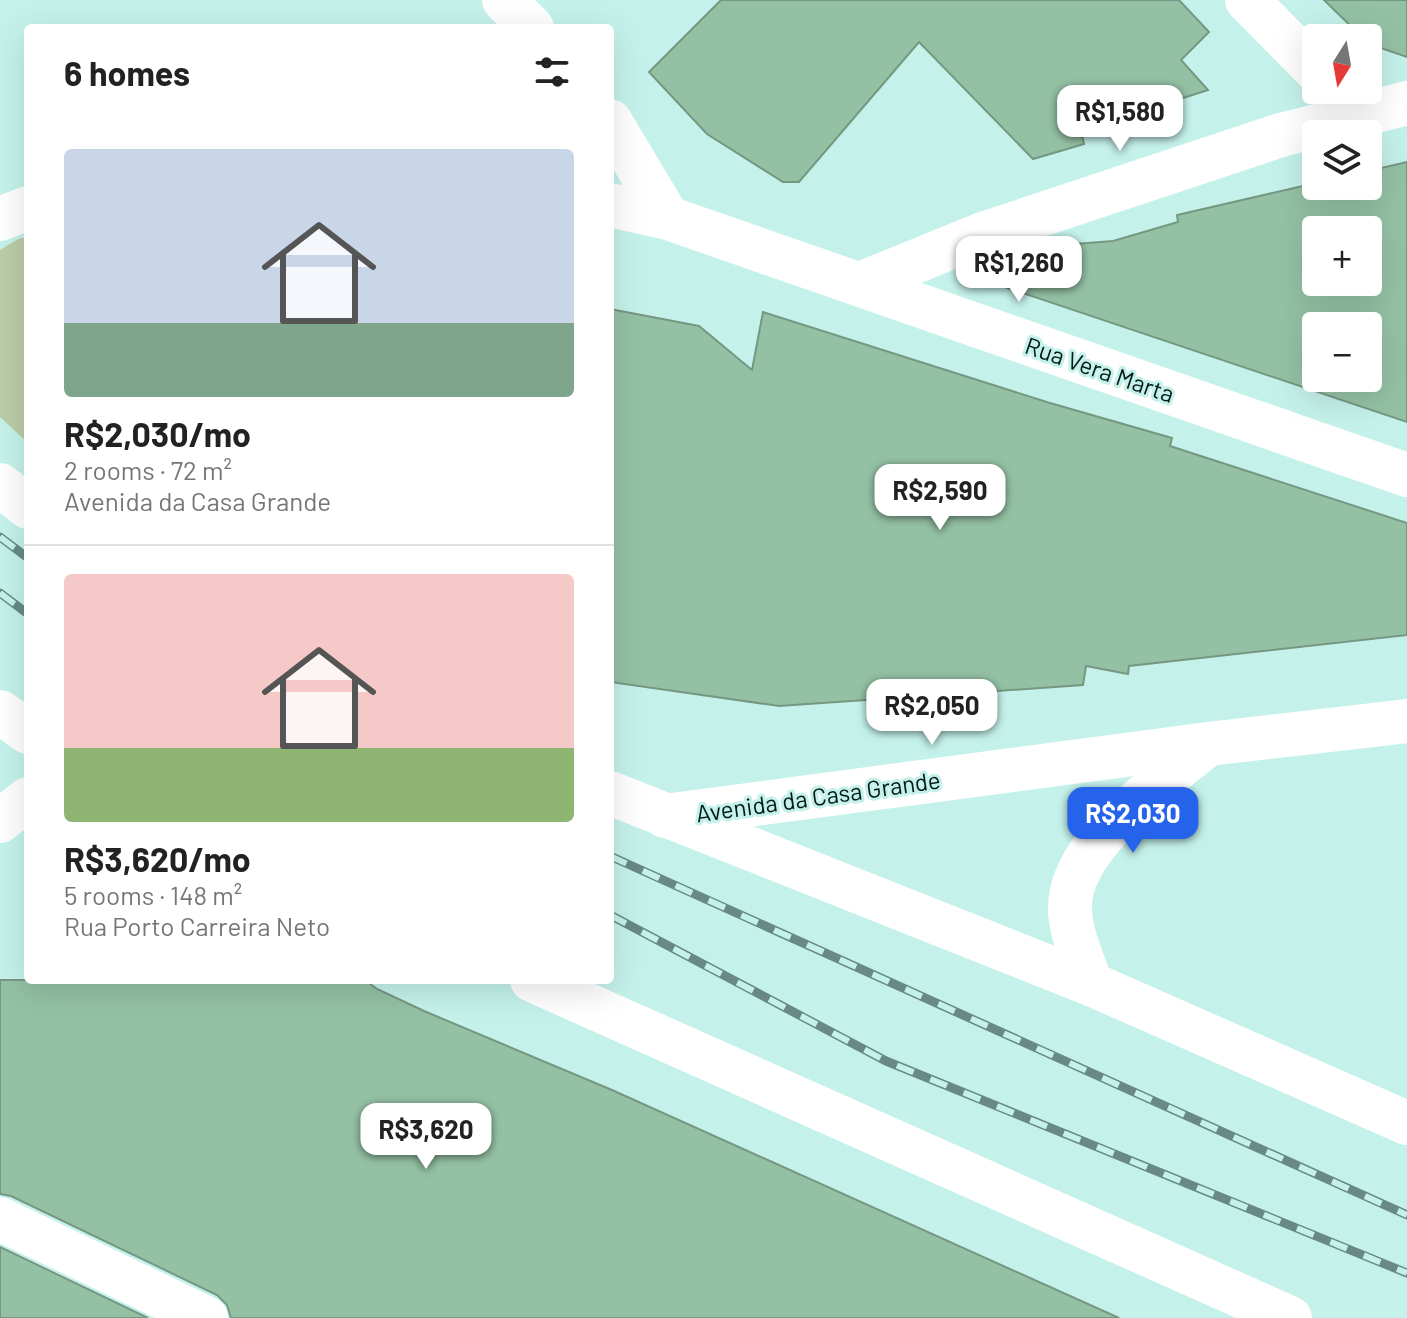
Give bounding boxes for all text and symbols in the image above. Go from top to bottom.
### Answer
north arrow [1302,24,1382,104]
map controls [1302,24,1382,392]
icon: filters [530,50,574,94]
text: 6 homes [64,52,190,93]
pin: R$1,580 [1046,85,1194,153]
text: R$1,580 [1075,95,1165,126]
button: layers [1302,120,1382,200]
icon: home [247,201,391,345]
button: + [1302,216,1382,296]
pin: R$1,260 [945,236,1093,304]
text: R$1,260 [974,246,1064,277]
button: − [1302,312,1382,392]
street label: Rua Vera Marta [1022,330,1178,408]
text: R$2,030/mo [64,413,251,454]
text: 2 rooms · 72 m² [64,454,232,485]
pin: R$2,590 [866,464,1014,532]
text: R$2,590 [893,474,987,505]
text: Avenida da Casa Grande [64,485,331,516]
icon: home [247,626,391,770]
pin: R$2,050 [858,679,1006,747]
text: R$2,050 [884,689,980,720]
street label: Avenida da Casa Grande [694,764,942,828]
pin: R$2,030 [1059,787,1207,855]
text: R$2,030 [1085,797,1181,828]
text: R$3,620/mo [64,838,251,879]
text: 5 rooms · 148 m² [64,879,242,910]
text: Rua Porto Carreira Neto [64,910,330,941]
pin: R$3,620 [352,1103,500,1171]
text: R$3,620 [378,1113,474,1144]

